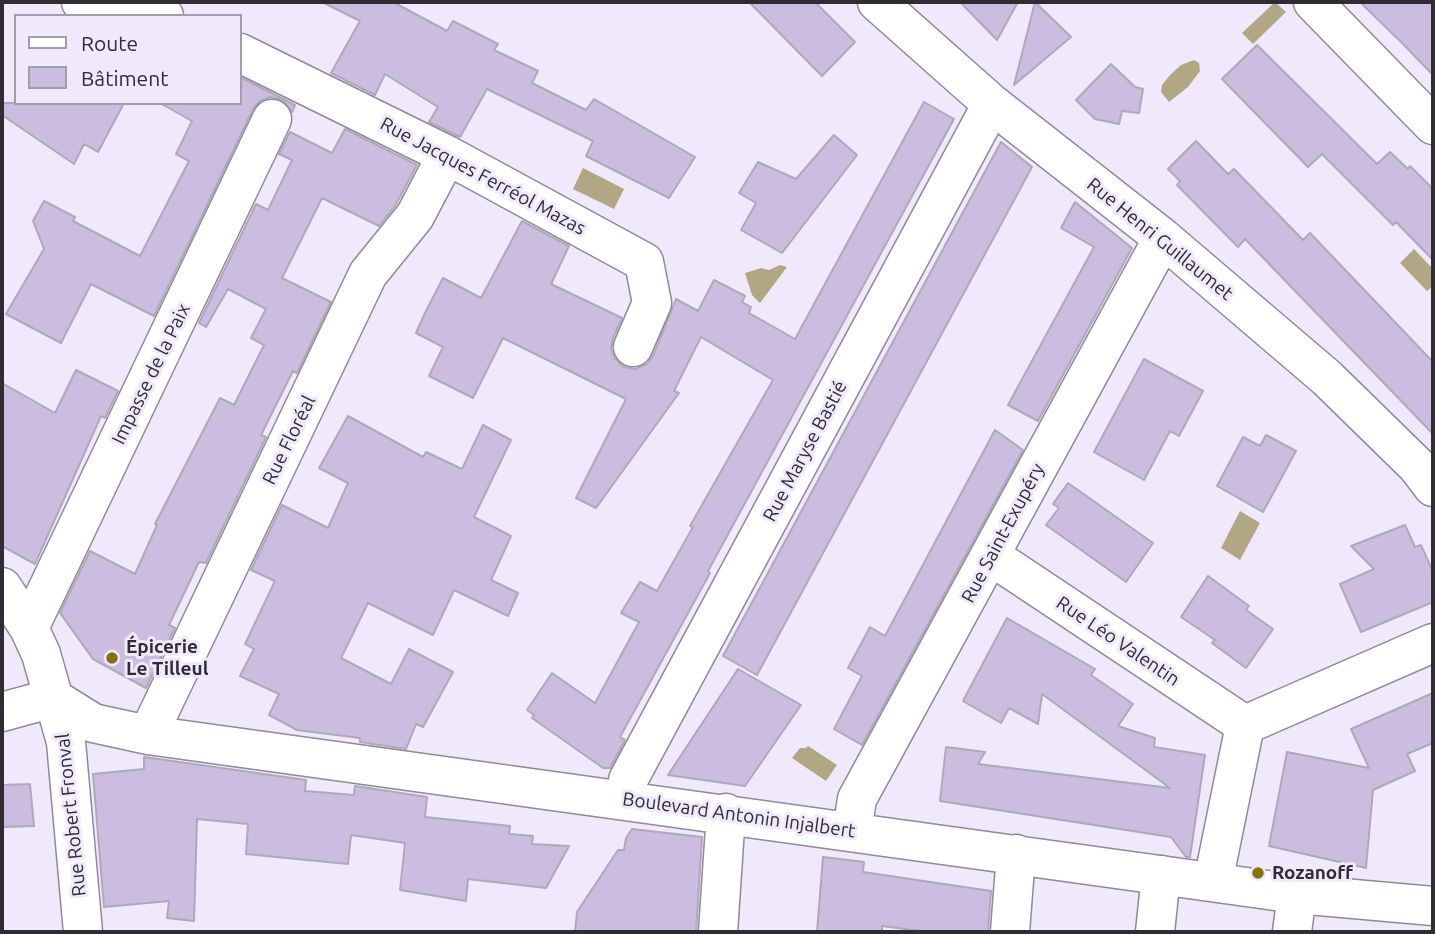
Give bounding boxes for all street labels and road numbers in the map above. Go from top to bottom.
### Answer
street label: Rue Jacques Ferréol Mazas [376,112,590,240]
street label: Rue Henri Guillaumet [1082,173,1238,305]
street label: Impasse de la Paix [107,300,195,448]
street label: Rue Maryse Bastié [758,377,852,525]
street label: Rue Floréal [258,392,320,488]
street label: Rue Saint-Exupéry [957,459,1049,607]
street label: Rue Léo Valentin [1052,591,1184,691]
street label: Rue Robert Fronval [51,732,91,898]
street label: Boulevard Antonin Injalbert [621,787,857,843]

